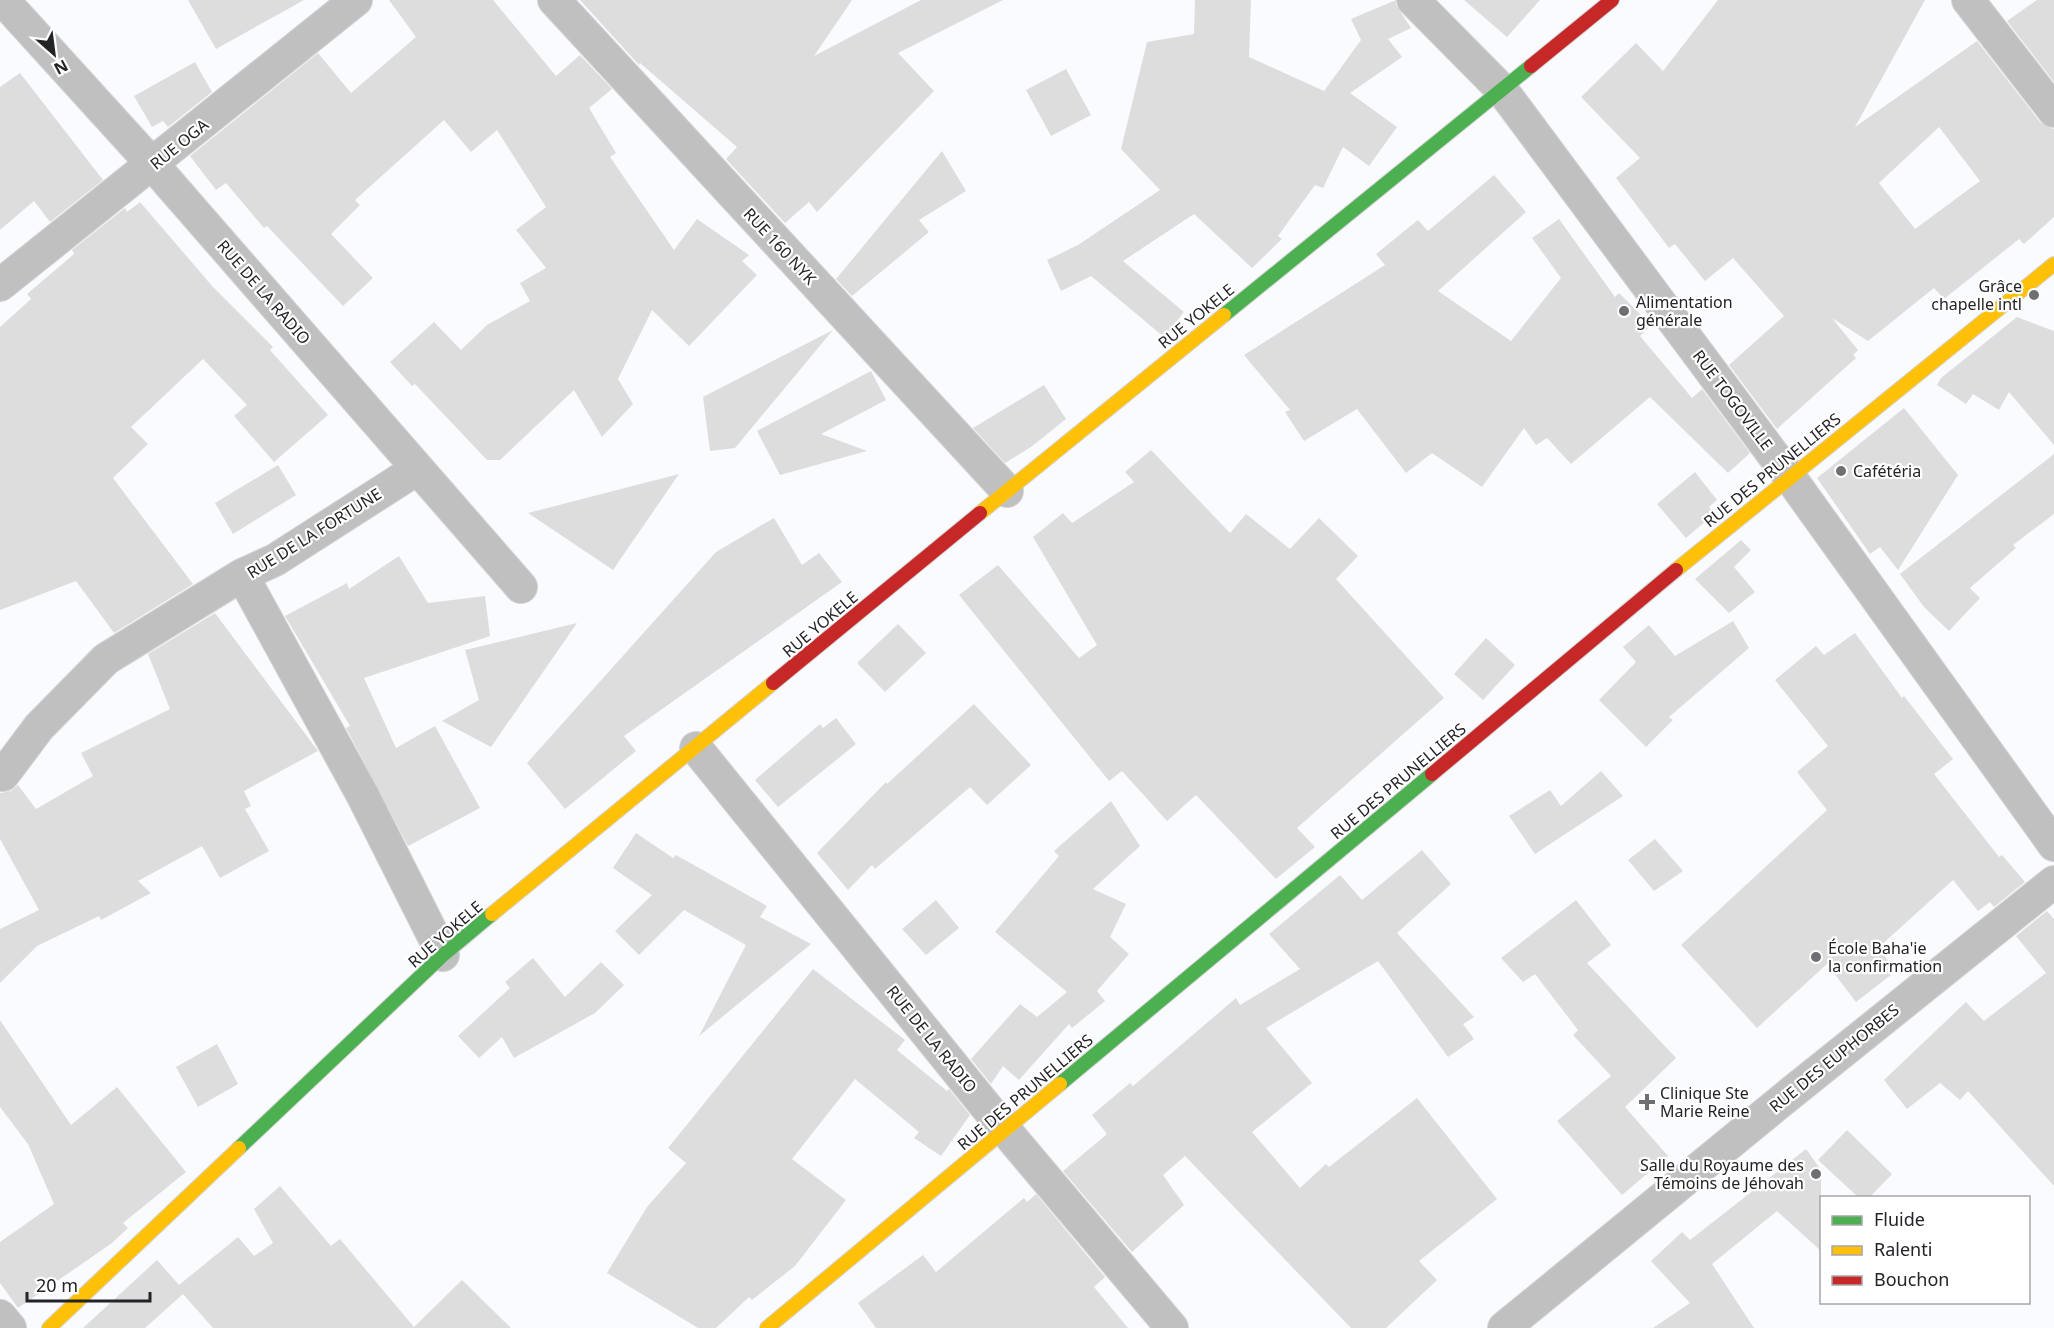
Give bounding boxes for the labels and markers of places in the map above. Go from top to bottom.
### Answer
place label: Grâce chapelle intl [1931,275,2022,315]
marker: Grâce chapelle intl [2027,288,2041,302]
place label: Alimentation générale [1636,291,1733,331]
marker: Alimentation générale [1617,304,1631,318]
place label: Cafétéria [1853,460,1921,482]
marker: Cafétéria [1834,464,1848,478]
place label: École Baha'ie la confirmation [1828,937,1942,977]
marker: École Baha'ie la confirmation [1809,950,1823,964]
place label: Clinique Ste Marie Reine [1660,1082,1749,1122]
marker: Clinique Ste Marie Reine [1638,1093,1656,1111]
place label: Salle du Royaume des Témoins de Jéhovah [1640,1154,1804,1194]
marker: Salle du Royaume des Témoins de Jéhovah [1809,1167,1823,1181]

